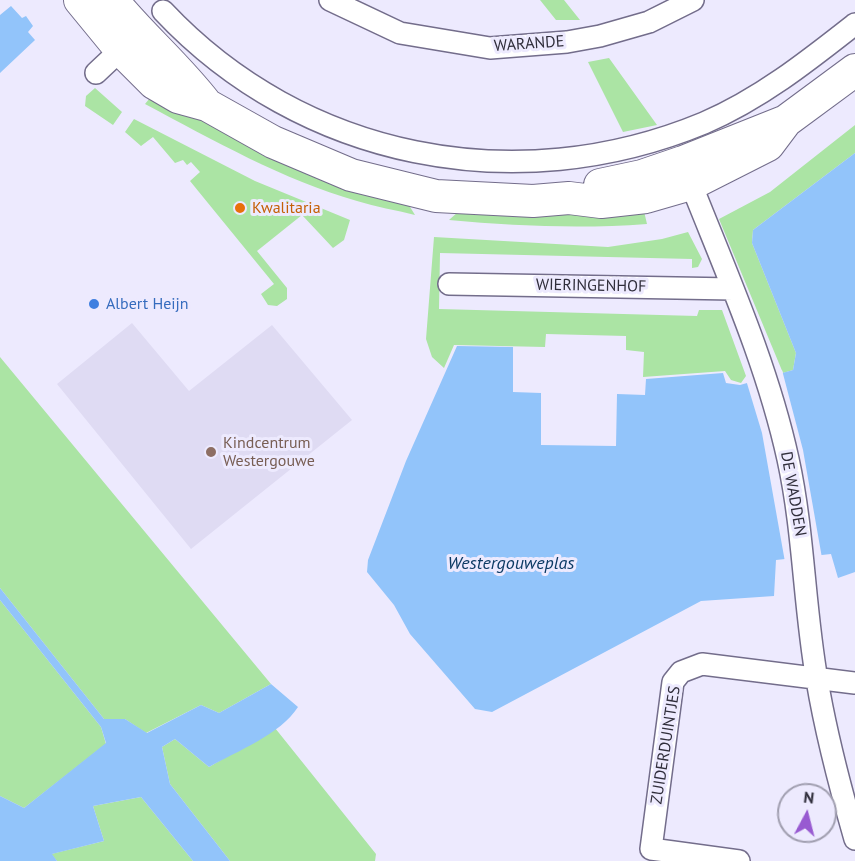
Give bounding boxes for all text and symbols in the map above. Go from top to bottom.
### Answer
street label: WARANDE [493,32,565,56]
place label: Kwalitaria [252,198,321,218]
marker: Kwalitaria [233,201,247,215]
street label: WIERINGENHOF [536,275,646,297]
place label: Albert Heijn [106,294,189,314]
marker: Albert Heijn [87,297,101,311]
place label: Kindcentrum Westergouwe [223,433,315,471]
marker: Kindcentrum Westergouwe [204,445,218,459]
street label: DE WADDEN [776,450,810,538]
water label: Westergouweplas [448,553,574,575]
street label: ZUIDERDUINTJES [647,685,685,805]
north arrow [777,783,837,843]
text: N [803,787,815,808]

